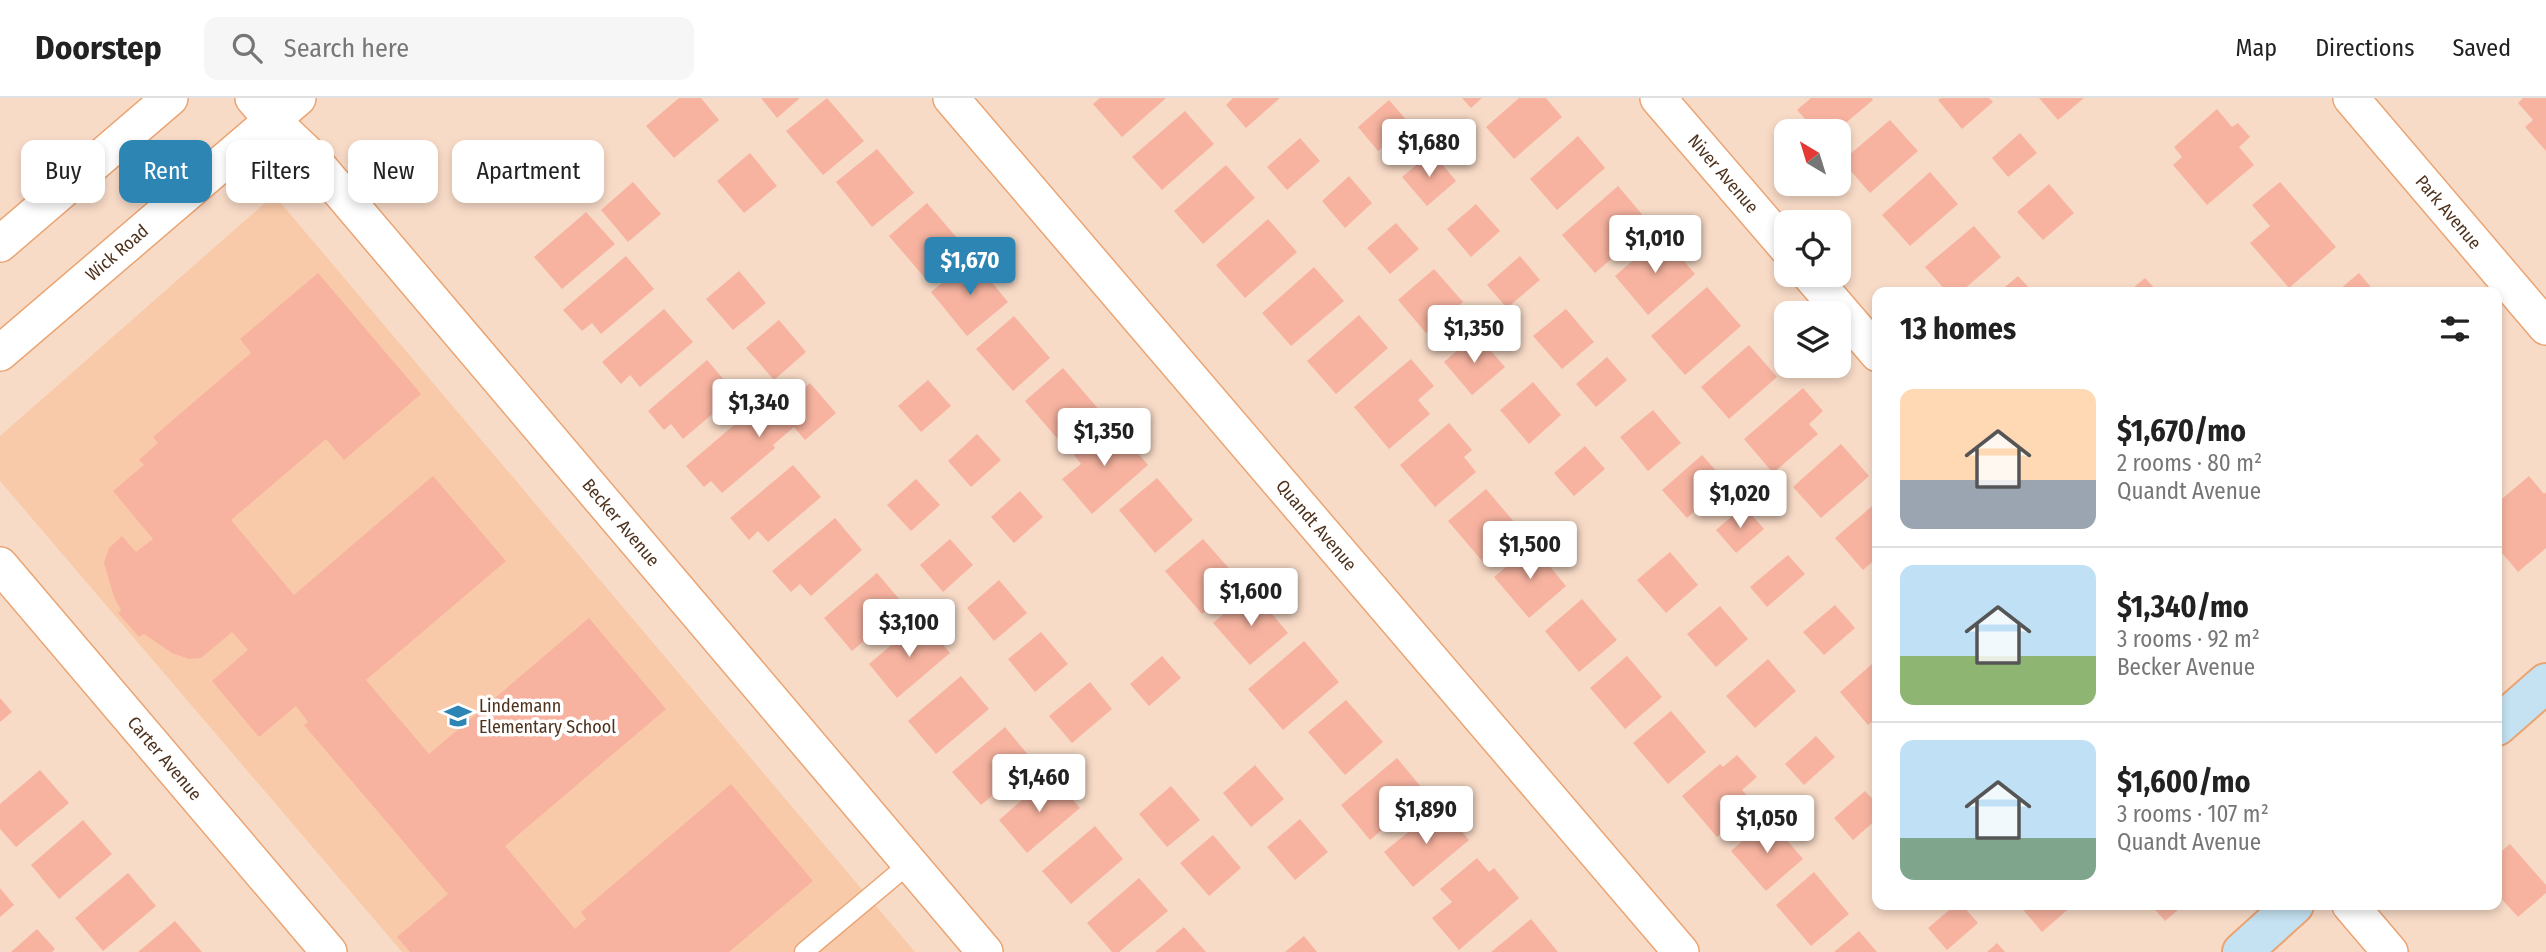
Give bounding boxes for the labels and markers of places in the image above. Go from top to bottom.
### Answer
pin: $1,680 [1372,120,1486,179]
pin: $1,010 [1598,216,1712,275]
pin: $1,670 [913,238,1027,297]
pin: $1,350 [1417,306,1531,365]
pin: $1,340 [702,380,816,439]
pin: $1,350 [1047,408,1161,468]
pin: $1,020 [1683,470,1797,530]
pin: $1,500 [1473,522,1587,581]
pin: $1,600 [1194,568,1308,628]
pin: $3,100 [852,600,966,659]
place label: Lindemann Elementary School [479,695,616,738]
school or university icon: Lindemann Elementary School [443,701,473,731]
pin: $1,460 [982,754,1096,814]
pin: $1,890 [1369,786,1483,846]
pin: $1,050 [1710,796,1824,855]

